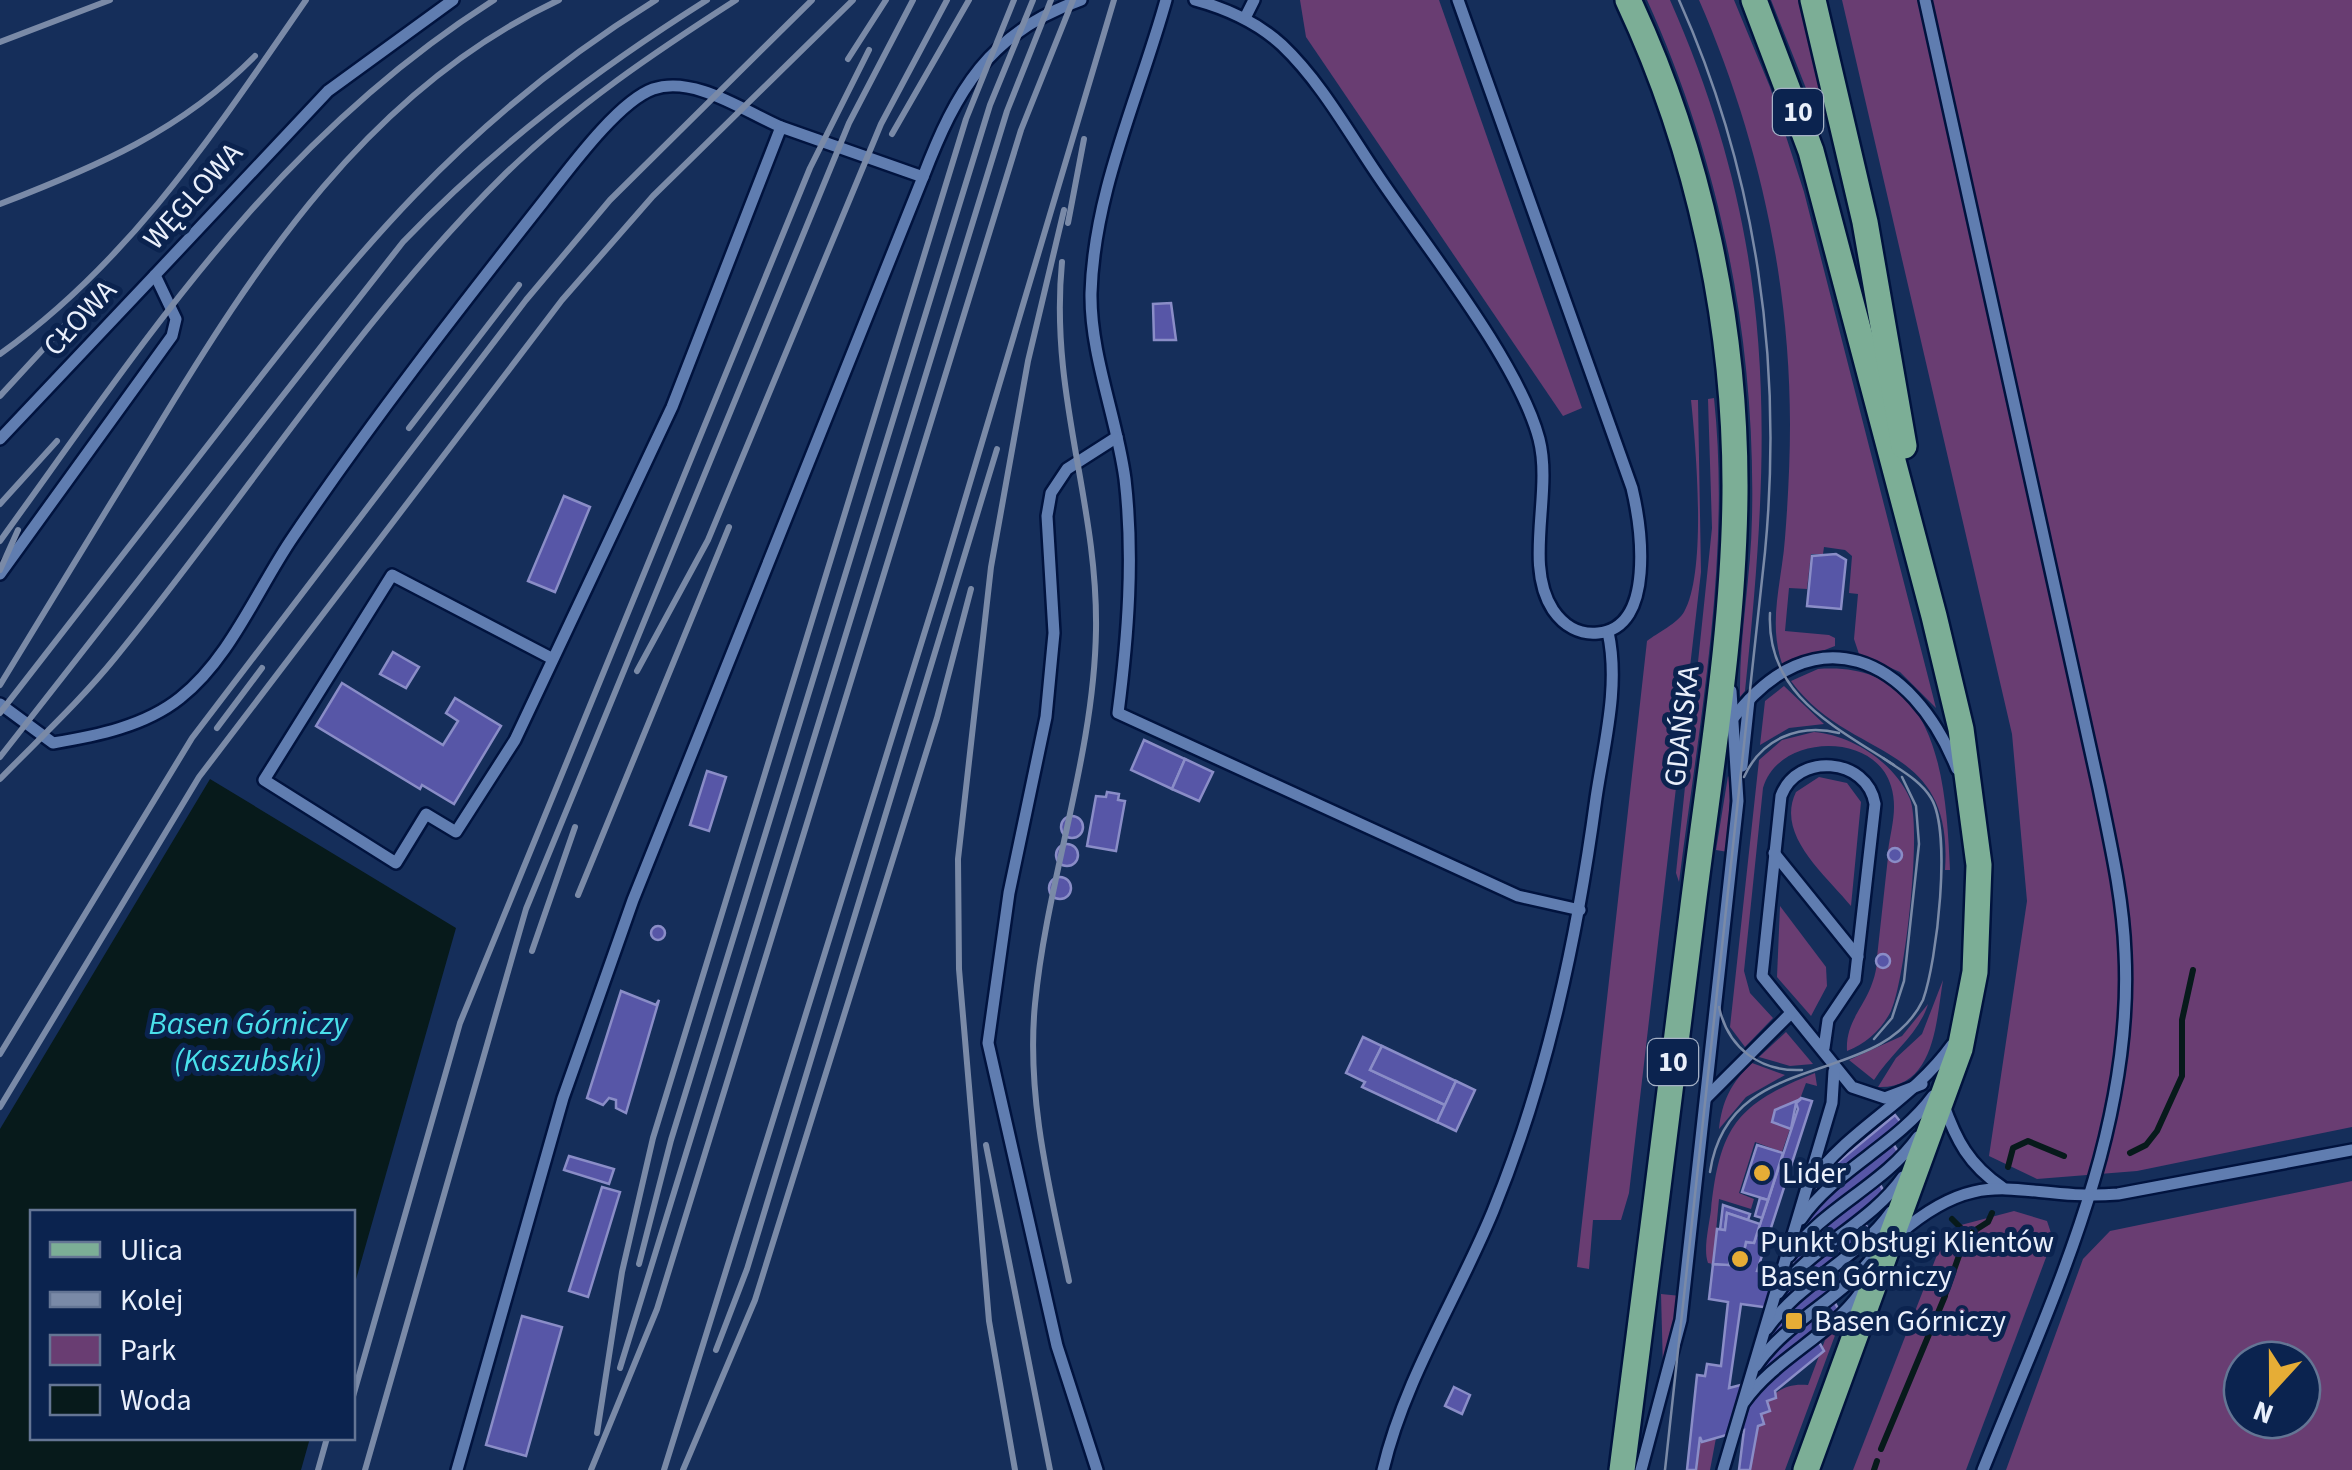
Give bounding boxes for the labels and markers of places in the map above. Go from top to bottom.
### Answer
place label: Lider [1782,1152,1846,1195]
marker: Lider [1751,1162,1773,1184]
place label: Punkt Obsługi Klientów Basen Górniczy [1760,1221,2054,1298]
marker: Punkt Obsługi Klientów Basen Górniczy [1729,1248,1751,1270]
place label: Basen Górniczy [1814,1300,2006,1343]
marker: Basen Górniczy [1783,1310,1805,1332]

